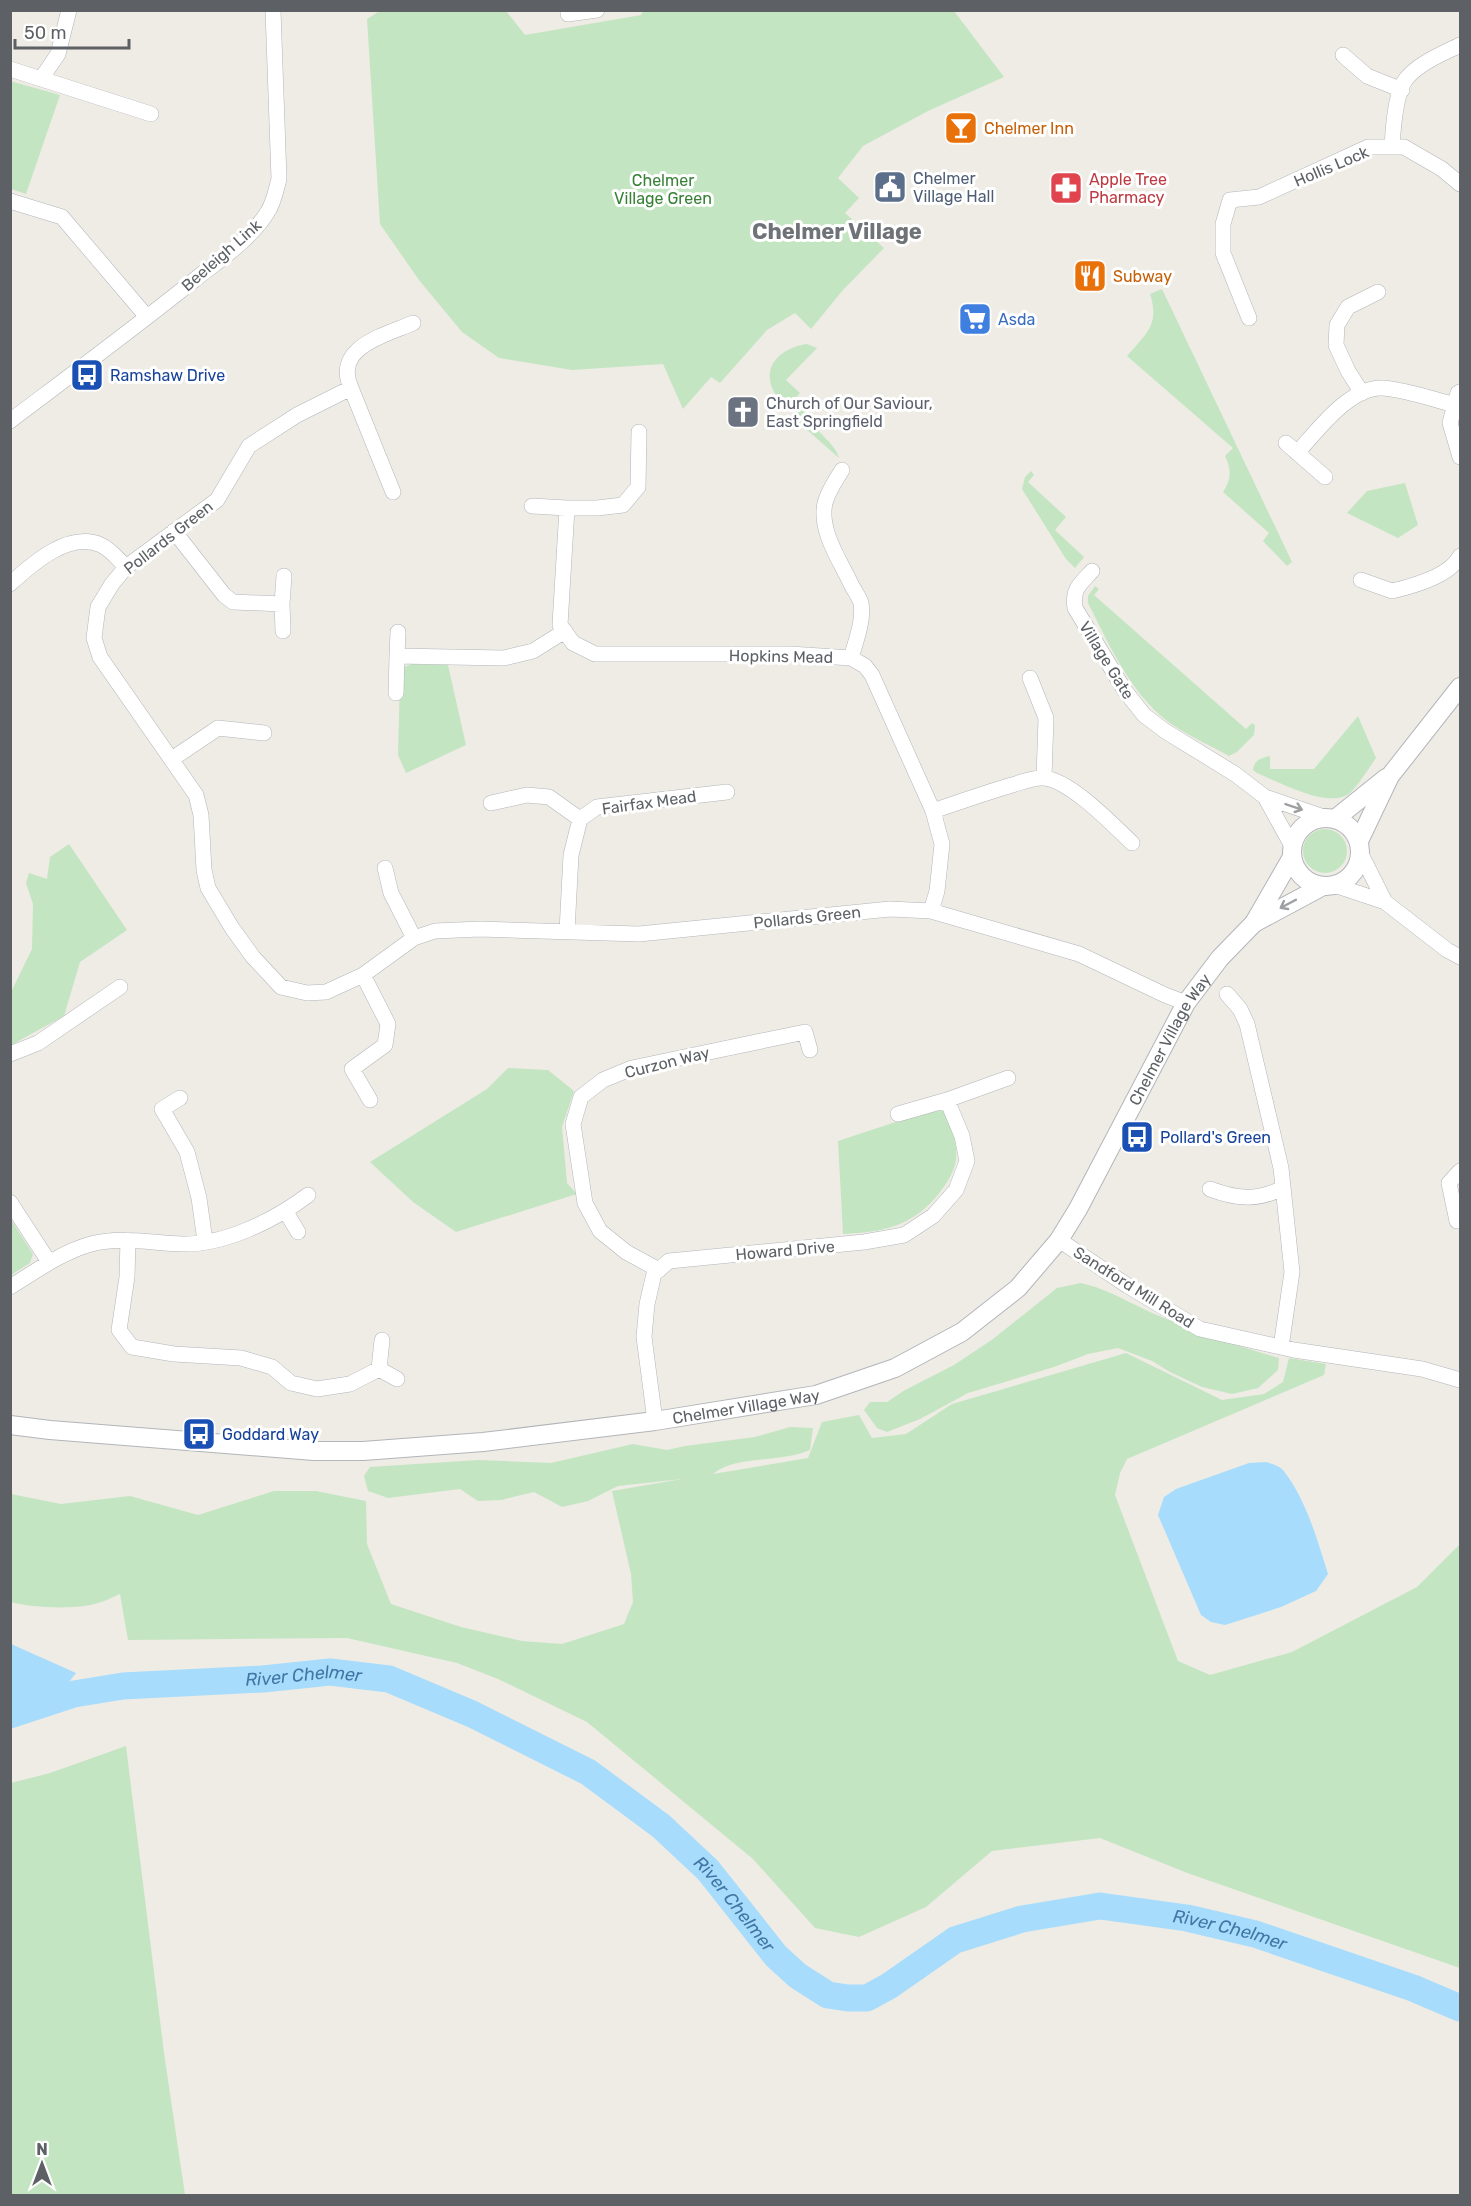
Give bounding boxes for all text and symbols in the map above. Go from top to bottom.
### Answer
scale bar [15,12,129,50]
text: 50 m [24,22,67,44]
bar icon: Chelmer Inn [943,110,979,146]
place label: Chelmer Inn [984,119,1074,138]
street label: Hollis Lock [1291,142,1372,191]
public building icon: Chelmer Village Hall [872,169,908,205]
place label: Chelmer Village Hall [913,169,994,206]
pharmacy icon: Apple Tree Pharmacy [1048,170,1084,206]
place label: Apple Tree Pharmacy [1089,170,1167,207]
park label: Chelmer Village Green [614,171,712,208]
street label: Beeleigh Link [178,215,266,295]
district label: Chelmer Village [752,218,922,245]
restaurant icon: Subway [1072,258,1108,294]
place label: Subway [1113,267,1172,286]
supermarket icon: Asda [957,301,993,337]
place label: Asda [998,310,1035,329]
bus stop icon: Ramshaw Drive [69,357,105,393]
place label: Ramshaw Drive [110,366,225,385]
church icon: Church of Our Saviour, East Springfield [725,394,761,430]
place label: Church of Our Saviour, East Springfield [766,394,933,431]
street label: Pollards Green [120,497,217,578]
street label: Village Gate [1075,618,1138,703]
street label: Hopkins Mead [729,646,833,667]
street label: Fairfax Mead [601,786,697,819]
one-way arrow [1284,803,1303,814]
one-way arrow [1280,899,1298,911]
street label: Pollards Green [752,902,862,933]
street label: Chelmer Village Way [1125,970,1215,1109]
street label: Curzon Way [623,1043,712,1082]
bus stop icon: Pollard's Green [1119,1119,1155,1155]
place label: Pollard's Green [1160,1128,1271,1147]
street label: Howard Drive [735,1237,836,1264]
street label: Sandford Mill Road [1070,1243,1198,1332]
street label: Chelmer Village Way [671,1386,821,1428]
bus stop icon: Goddard Way [181,1416,217,1452]
place label: Goddard Way [222,1425,319,1444]
water label: River Chelmer [245,1661,364,1691]
water label: River Chelmer [689,1851,780,1957]
water label: River Chelmer [1171,1905,1291,1955]
north arrow [12,2134,72,2194]
text: N [36,2140,48,2159]

